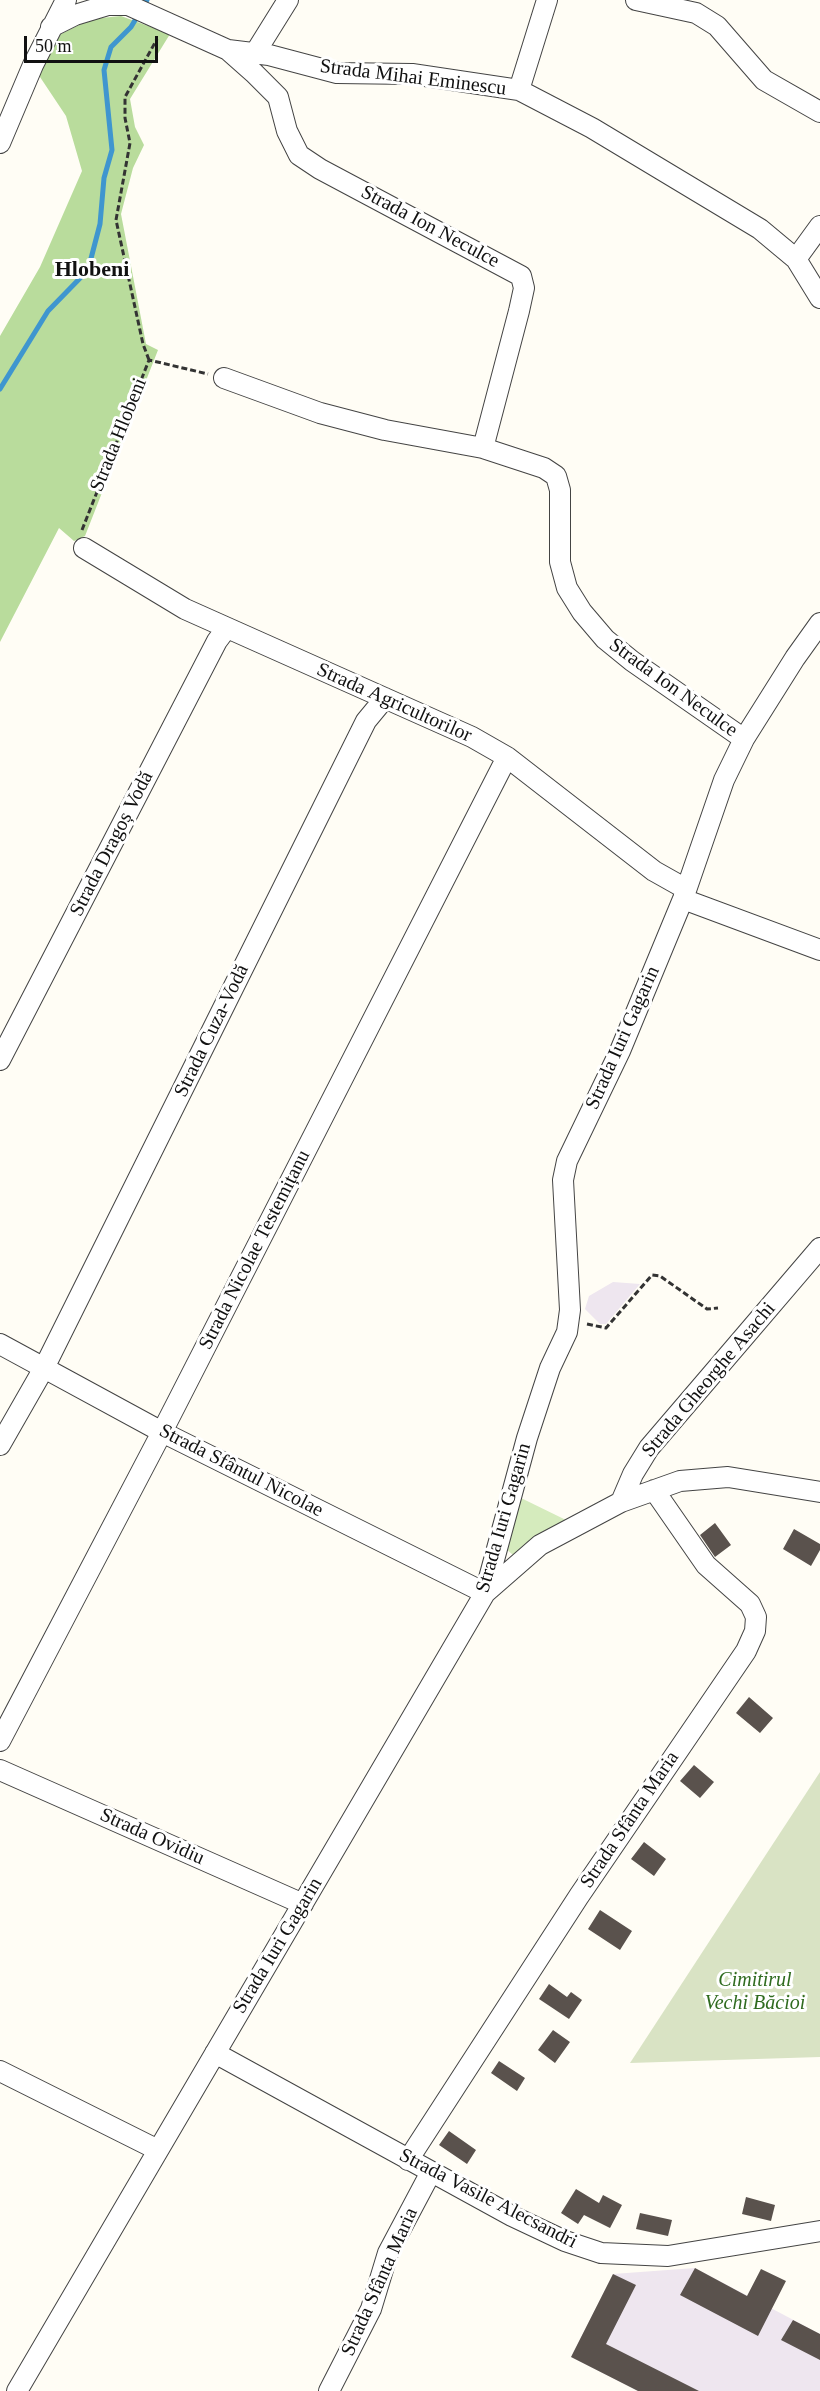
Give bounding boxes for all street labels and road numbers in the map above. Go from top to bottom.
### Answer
street label: Strada Mihai Eminescu [318,55,508,101]
street label: Strada Ion Neculce [357,180,503,274]
street label: Strada Hlobeni [85,375,153,495]
street label: Strada Ion Neculce [604,633,742,743]
street label: Strada Agricultorilor [313,658,475,748]
street label: Strada Dragoș Vodă [65,767,159,921]
street label: Strada Cuza-Vodă [170,961,254,1101]
street label: Strada Iuri Gagarin [581,963,665,1113]
street label: Strada Nicolae Testemițanu [194,1146,316,1354]
street label: Strada Gheorghe Asachi [637,1298,781,1462]
street label: Strada Sfântul Nicolae [155,1419,327,1523]
street label: Strada Iuri Gagarin [471,1440,537,1596]
street label: Strada Sfânta Maria [575,1747,685,1893]
street label: Strada Ovidiu [96,1803,208,1871]
street label: Strada Iuri Gagarin [228,1874,328,2018]
street label: Strada Vasile Alecsandri [395,2144,581,2254]
street label: Strada Sfânta Maria [337,2204,423,2360]

